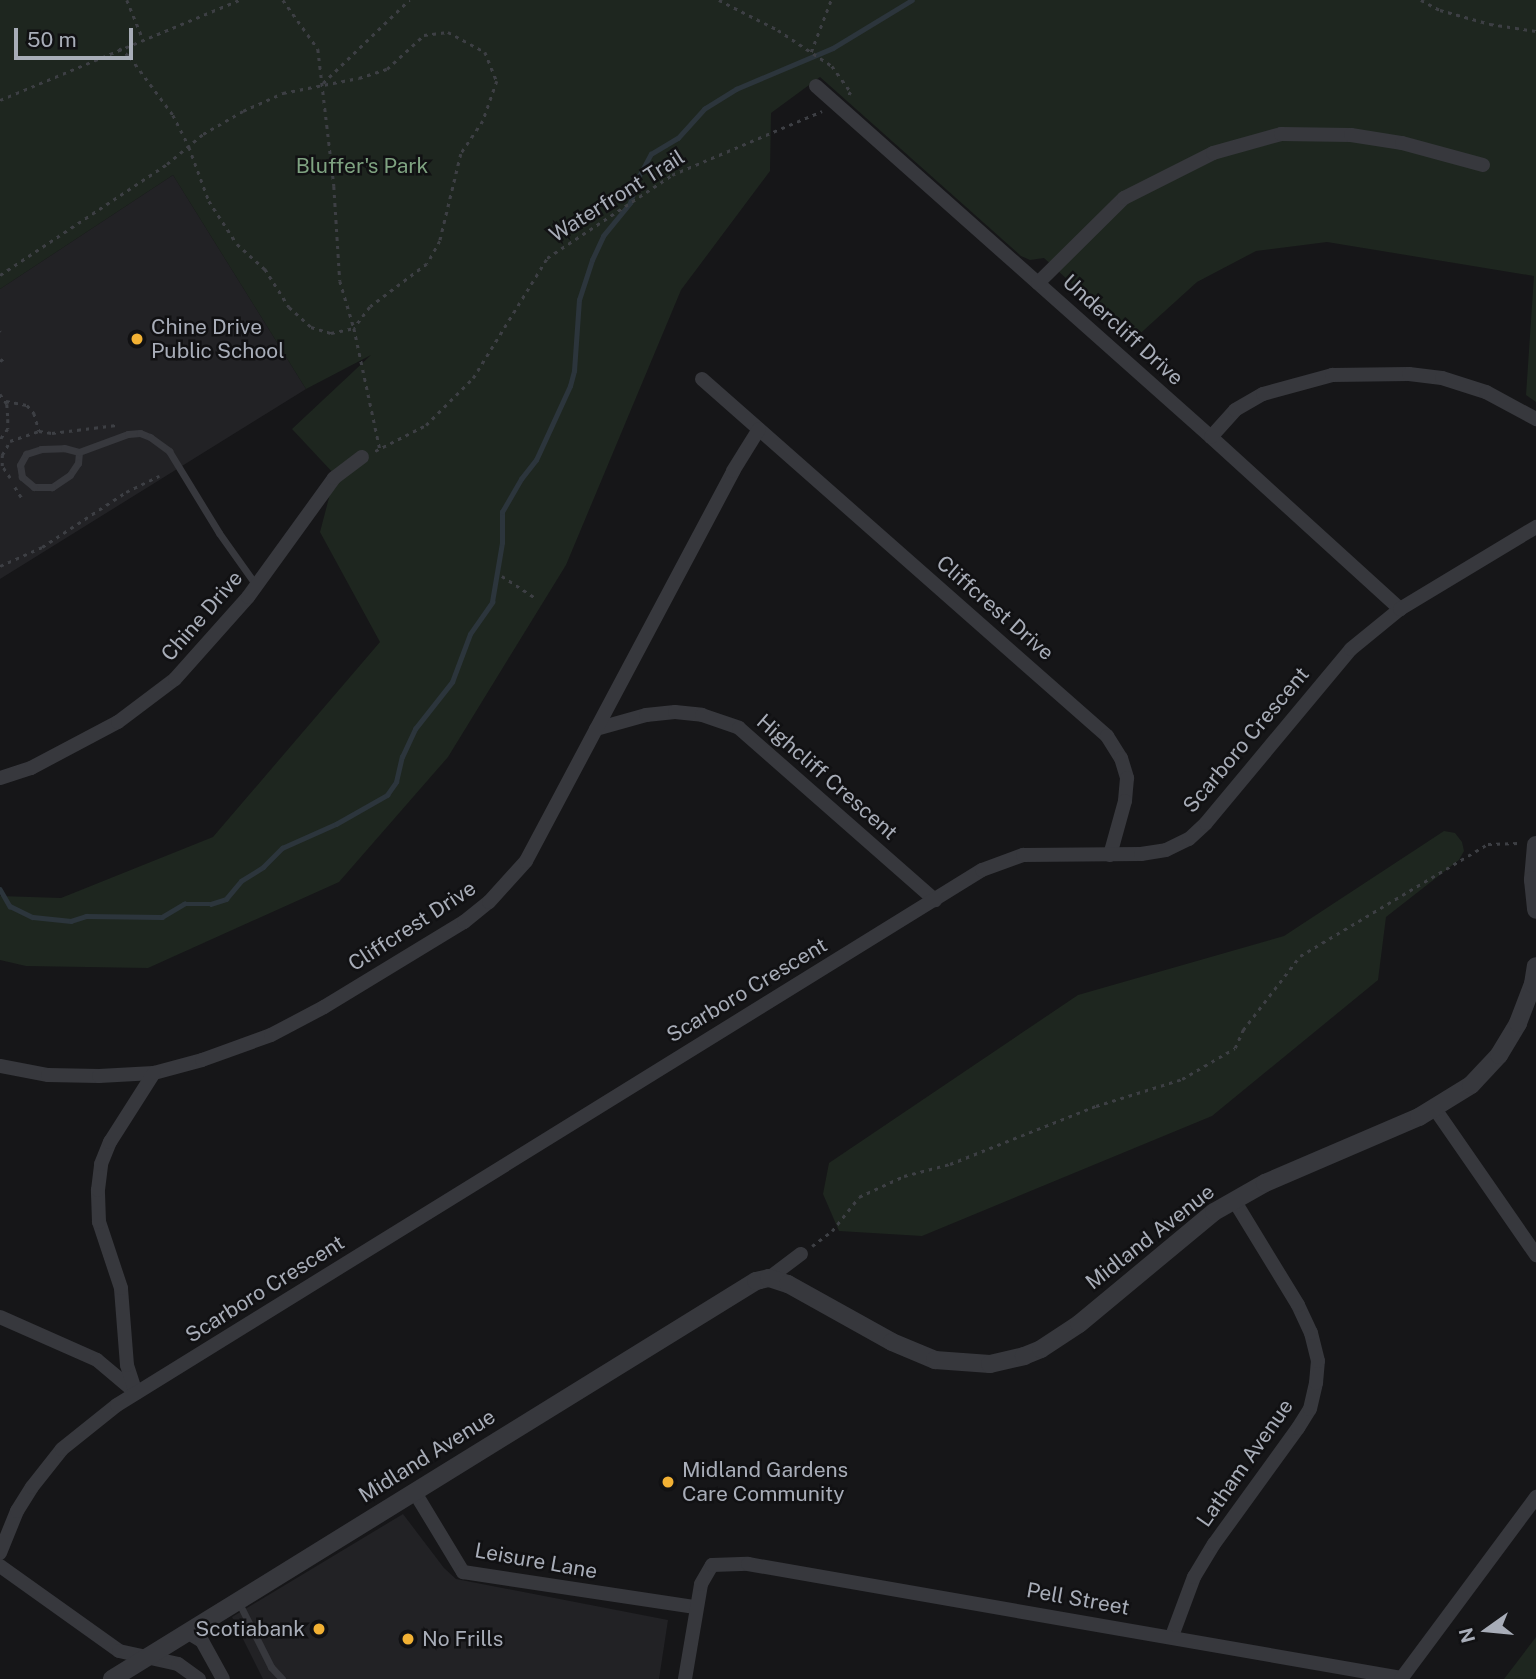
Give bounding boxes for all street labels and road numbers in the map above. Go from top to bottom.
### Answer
street label: Waterfront Trail [545,144,689,248]
street label: Undercliff Drive [1058,269,1188,391]
street label: Cliffcrest Drive [931,550,1059,666]
street label: Chine Drive [156,566,248,666]
street label: Scarboro Crescent [1178,662,1314,818]
street label: Highcliff Crescent [751,709,903,845]
street label: Cliffcrest Drive [344,875,480,977]
street label: Scarboro Crescent [662,932,832,1048]
street label: Midland Avenue [1081,1179,1219,1295]
street label: Scarboro Crescent [181,1230,349,1348]
street label: Latham Avenue [1192,1394,1298,1532]
street label: Midland Avenue [354,1404,500,1508]
street label: Leisure Lane [473,1538,599,1584]
street label: Pell Street [1025,1578,1131,1620]

